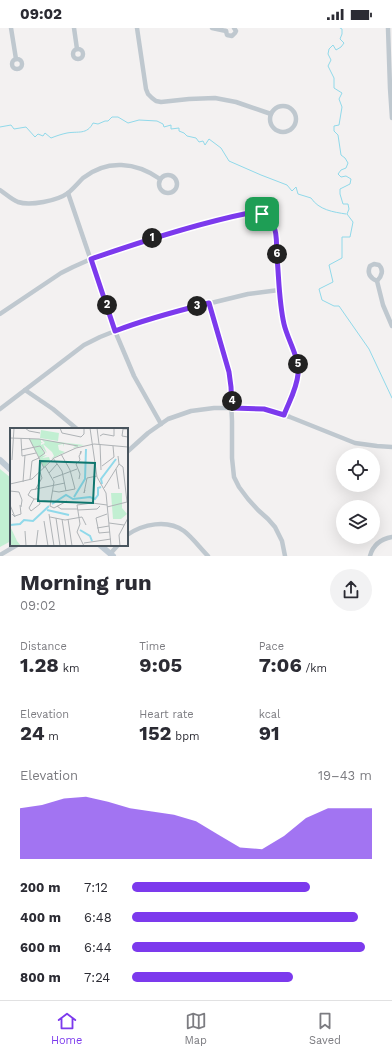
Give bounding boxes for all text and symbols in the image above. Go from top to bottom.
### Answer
text: 09:02 [20,5,62,23]
pin [245,197,279,231]
icon: arrive [251,203,273,225]
pin: 1 [142,228,162,248]
text: 1 [150,231,154,244]
pin: 6 [267,244,287,264]
text: 6 [274,247,280,260]
pin: 2 [97,295,117,315]
pin: 3 [187,296,207,316]
text: 2 [104,298,110,311]
text: 3 [194,299,200,312]
pin: 5 [288,354,308,374]
text: 5 [295,357,301,370]
pin: 4 [222,391,242,411]
text: 4 [228,394,236,407]
inset map [10,428,128,546]
map controls [336,448,380,544]
button: locate [336,448,380,492]
button: layers [336,500,380,544]
button: share [330,569,372,611]
text: Morning run [20,570,152,595]
text: 09:02 [20,598,56,613]
text: Distance [20,640,67,653]
text: Time [139,640,166,653]
text: Pace [259,640,284,653]
text: 1.28 [20,653,59,677]
text: 9:05 [139,653,182,677]
text: 7:06 [259,653,302,677]
text: km [59,662,79,675]
text: /km [302,662,327,675]
text: Elevation [20,708,69,721]
text: Heart rate [139,708,194,721]
text: kcal [259,708,280,721]
text: 24 [20,721,45,745]
text: 152 [139,721,172,745]
text: 91 [259,721,280,745]
text: m [45,730,59,743]
text: bpm [172,730,200,743]
text: Elevation [20,768,78,783]
text: 19–43 m [318,768,372,783]
text: 200 m [20,880,60,895]
text: 7:12 [84,880,108,895]
text: 400 m [20,910,61,925]
text: 6:48 [84,910,112,925]
text: 600 m [20,940,61,955]
text: 6:44 [84,940,112,955]
text: 800 m [20,970,61,985]
text: 7:24 [84,970,110,985]
tab: Home [51,1010,82,1047]
tab: Map [184,1010,207,1047]
tab: Saved [309,1010,341,1047]

